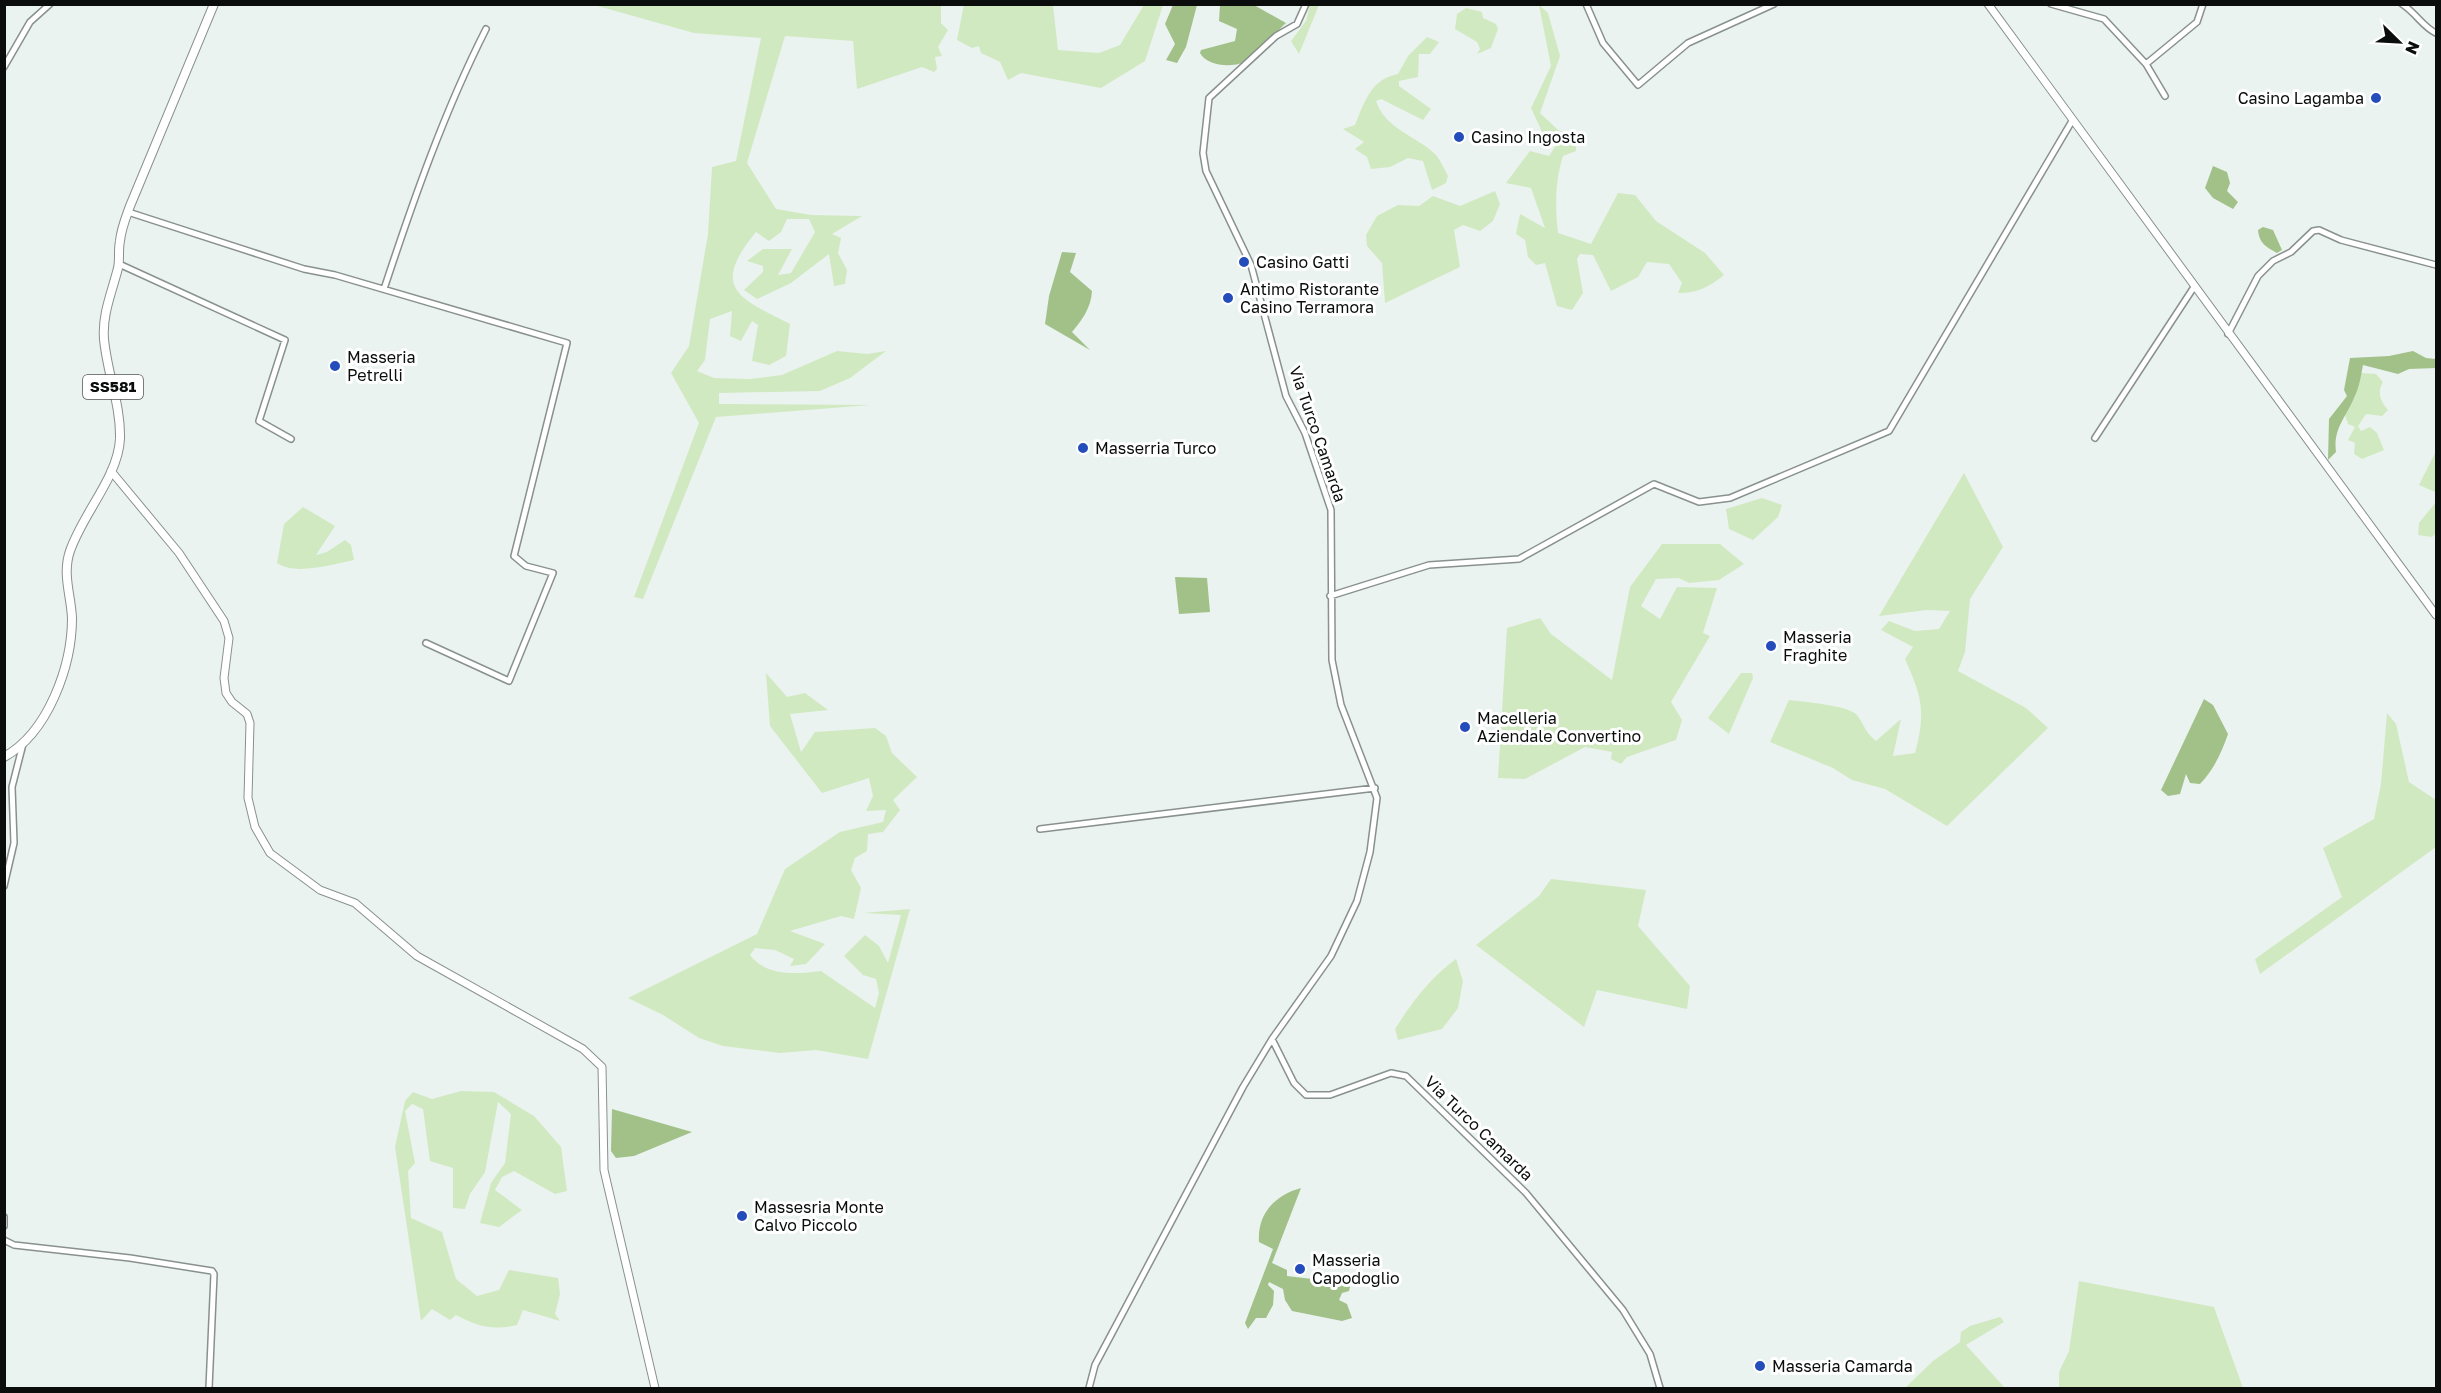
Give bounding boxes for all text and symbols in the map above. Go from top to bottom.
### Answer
north arrow [2369,12,2429,72]
text: N [2401,38,2424,58]
place label: Casino Lagamba [2238,88,2364,108]
marker: Casino Lagamba [2369,91,2383,105]
place label: Casino Ingosta [1471,127,1585,147]
marker: Casino Ingosta [1452,130,1466,144]
place label: Casino Gatti [1256,252,1349,272]
marker: Casino Gatti [1237,255,1251,269]
place label: Antimo Ristorante Casino Terramora [1240,279,1379,317]
marker: Antimo Ristorante Casino Terramora [1221,291,1235,305]
place label: Masseria Petrelli [347,347,416,385]
marker: Masseria Petrelli [328,359,342,373]
street label: Via Turco Camarda [1285,363,1351,505]
road number: SS581 [83,375,143,399]
place label: Masserria Turco [1095,438,1216,458]
marker: Masserria Turco [1076,441,1090,455]
place label: Masseria Fraghite [1783,627,1852,665]
marker: Masseria Fraghite [1764,639,1778,653]
place label: Macelleria Aziendale Convertino [1477,708,1641,746]
marker: Macelleria Aziendale Convertino [1458,720,1472,734]
street label: Via Turco Camarda [1421,1071,1537,1185]
place label: Massesria Monte Calvo Piccolo [754,1197,884,1235]
marker: Massesria Monte Calvo Piccolo [735,1209,749,1223]
place label: Masseria Capodoglio [1312,1250,1400,1288]
marker: Masseria Capodoglio [1293,1262,1307,1276]
place label: Masseria Camarda [1772,1356,1913,1376]
marker: Masseria Camarda [1753,1359,1767,1373]

